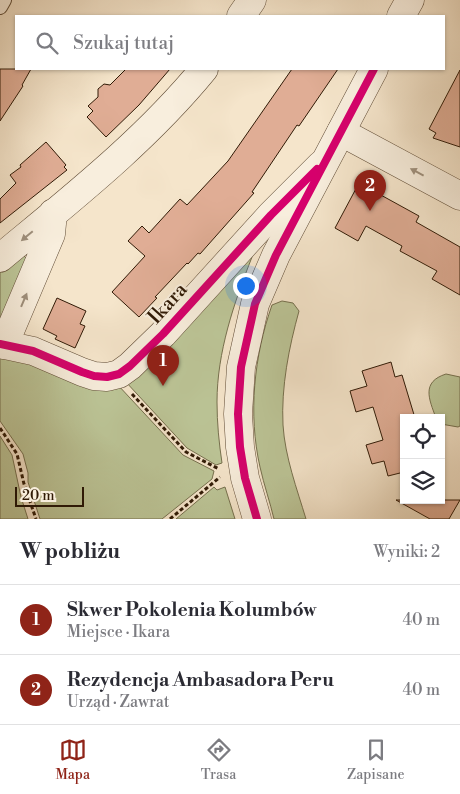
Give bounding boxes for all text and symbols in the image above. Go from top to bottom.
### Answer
search box [15,15,445,70]
icon: search [33,29,61,57]
text: Szukaj tutaj [73,31,174,55]
one-way arrow [410,168,424,177]
pin: 2 [354,170,386,211]
one-way arrow [20,230,33,241]
your location [233,273,259,299]
street label: Ikara [143,277,194,330]
one-way arrow [20,293,28,307]
pin: 1 [147,345,179,386]
map controls [400,414,445,504]
button: locate [400,414,445,459]
button: layers [400,459,445,504]
scale bar [15,484,84,507]
text: 20 m [22,487,54,505]
text: W pobliżu [20,539,120,565]
text: Wyniki: 2 [374,542,440,562]
text: Skwer Pokolenia Kolumbów [67,598,316,622]
text: 1 [32,610,40,630]
text: 40 m [403,610,440,630]
text: Miejsce · Ikara [67,622,170,642]
text: Rezydencja Ambasadora Peru [67,668,334,692]
text: 2 [31,680,41,700]
text: 40 m [403,680,440,700]
text: Urząd · Zawrat [67,692,170,712]
tab: Mapa [55,736,90,784]
tab: Trasa [201,736,236,784]
tab: Zapisane [347,736,405,784]

